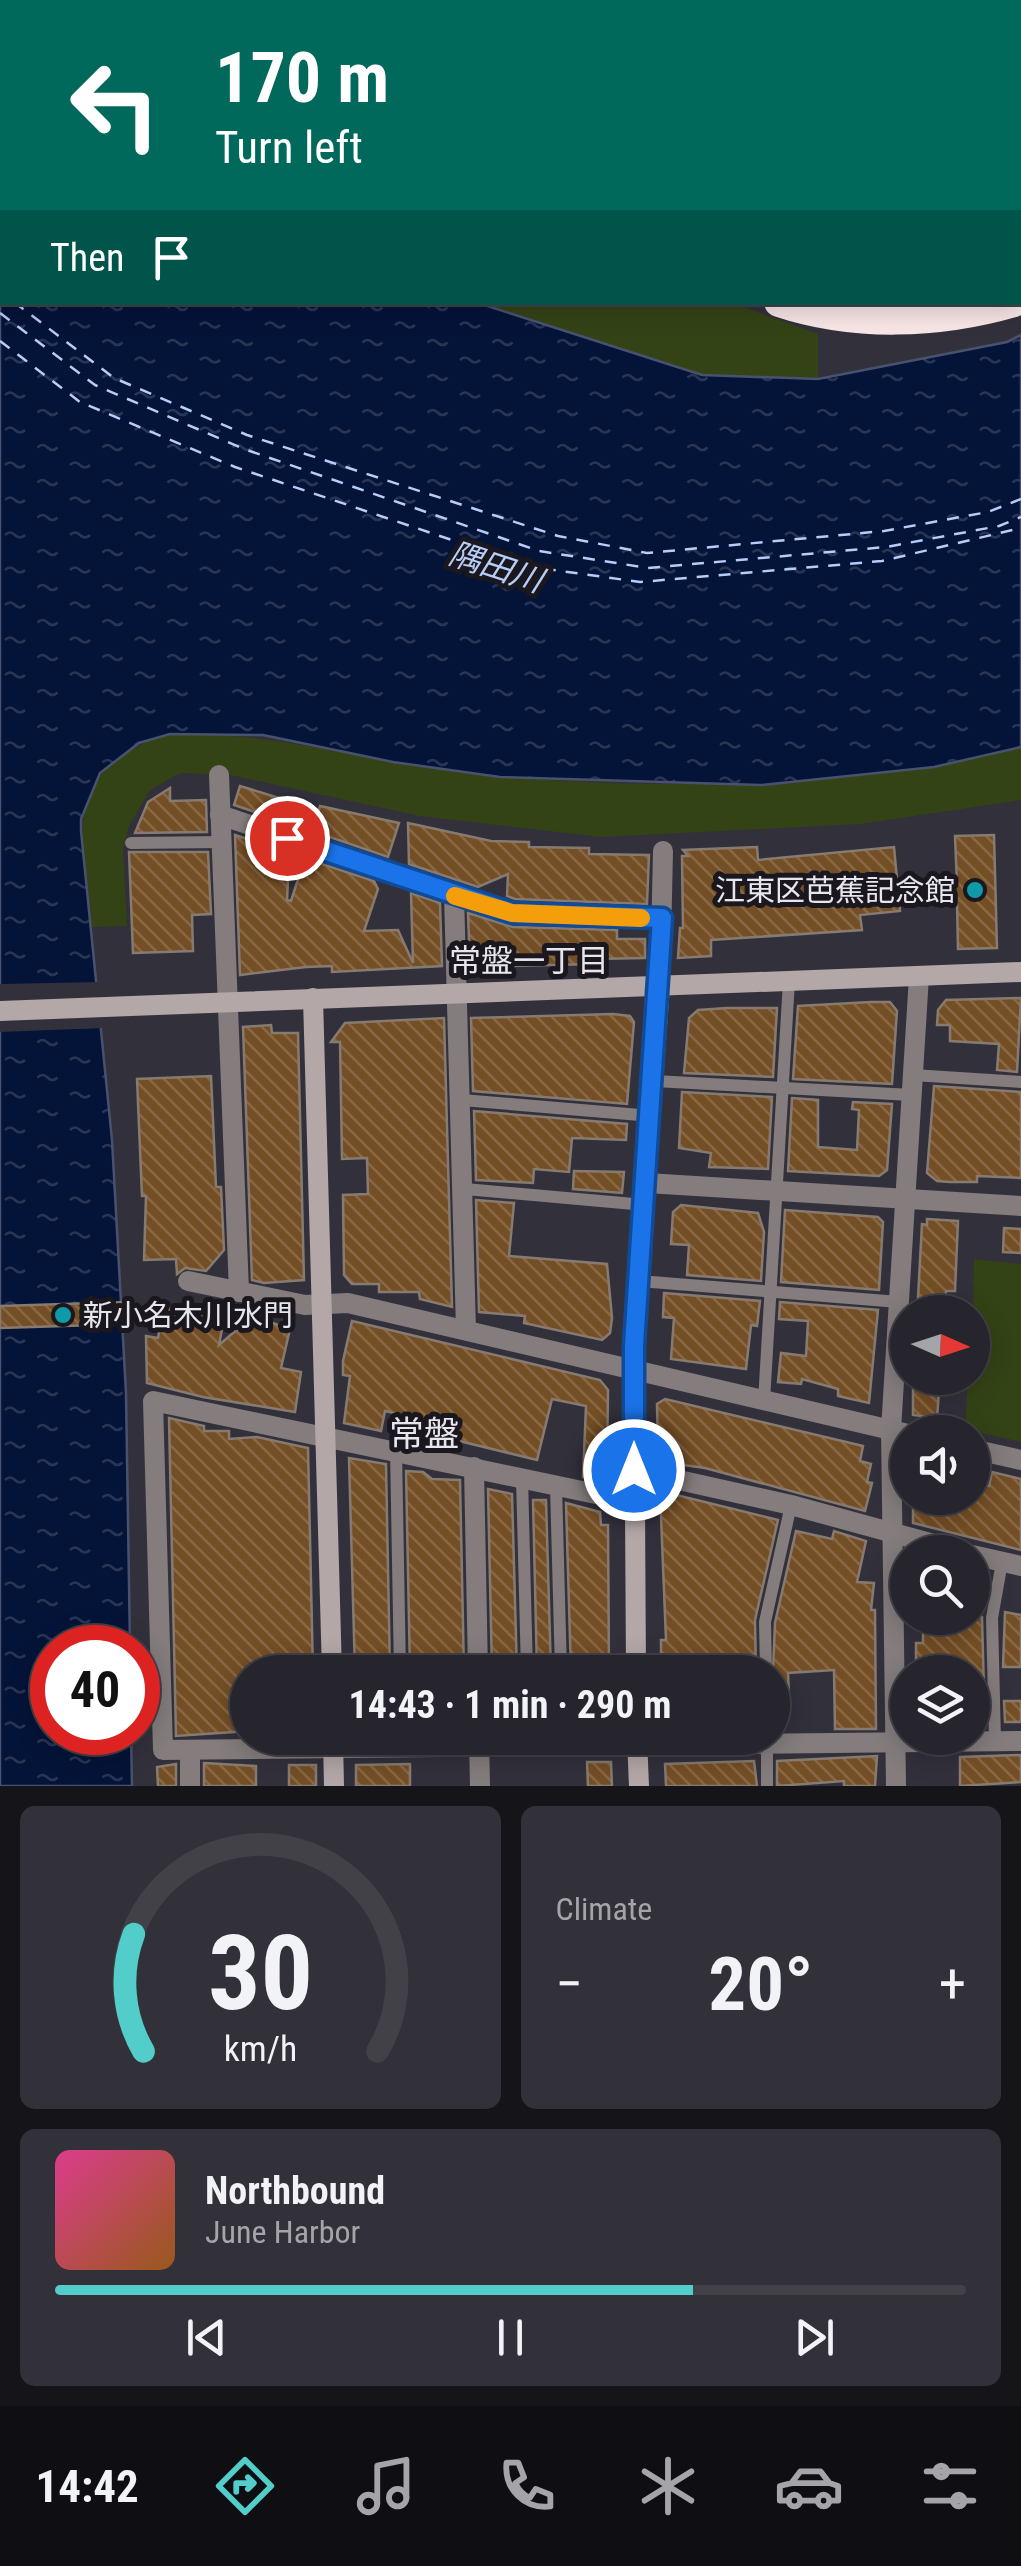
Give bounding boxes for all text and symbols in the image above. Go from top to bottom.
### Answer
text: 170 m [215,37,389,119]
icon: left [50,40,180,170]
text: Turn left [215,121,363,174]
icon: arrive [144,230,199,285]
text: Then [50,236,124,280]
water label: 隅田川 [444,534,550,601]
pin [245,796,330,881]
icon: arrive [260,811,315,866]
place label: 江東区芭蕉記念館 [715,873,955,908]
marker: 江東区芭蕉記念館 [964,879,986,901]
district label: 常盤一丁目 [449,942,609,980]
north arrow [890,1295,990,1395]
map controls [890,1295,990,1755]
place label: 新小名木川水門 [83,1298,293,1333]
marker: 新小名木川水門 [52,1304,74,1326]
district label: 常盤 [389,1414,459,1455]
button: sound [890,1415,990,1515]
position arrow [582,1418,686,1522]
button: search [890,1535,990,1635]
speed limit sign: 40 [30,1625,160,1755]
button: layers [890,1655,990,1755]
text: 14:43 · 1 min · 290 m [349,1683,671,1727]
text: Climate [556,1890,652,1928]
text: 30 [208,1913,313,2034]
text: 20° [708,1940,813,2028]
text: − [556,1952,583,2016]
text: + [939,1952,966,2016]
text: km/h [223,2028,297,2070]
text: Northbound [205,2169,385,2213]
text: June Harbor [205,2213,360,2251]
icon: previous [179,2310,234,2365]
icon: pause [483,2310,538,2365]
icon: next [787,2310,842,2365]
icon: directions [210,2451,280,2521]
icon: music [351,2451,421,2521]
icon: phone [492,2451,562,2521]
icon: climate [633,2451,703,2521]
icon: car [774,2451,844,2521]
icon: filters [915,2451,985,2521]
text: 14:42 [36,2460,139,2513]

